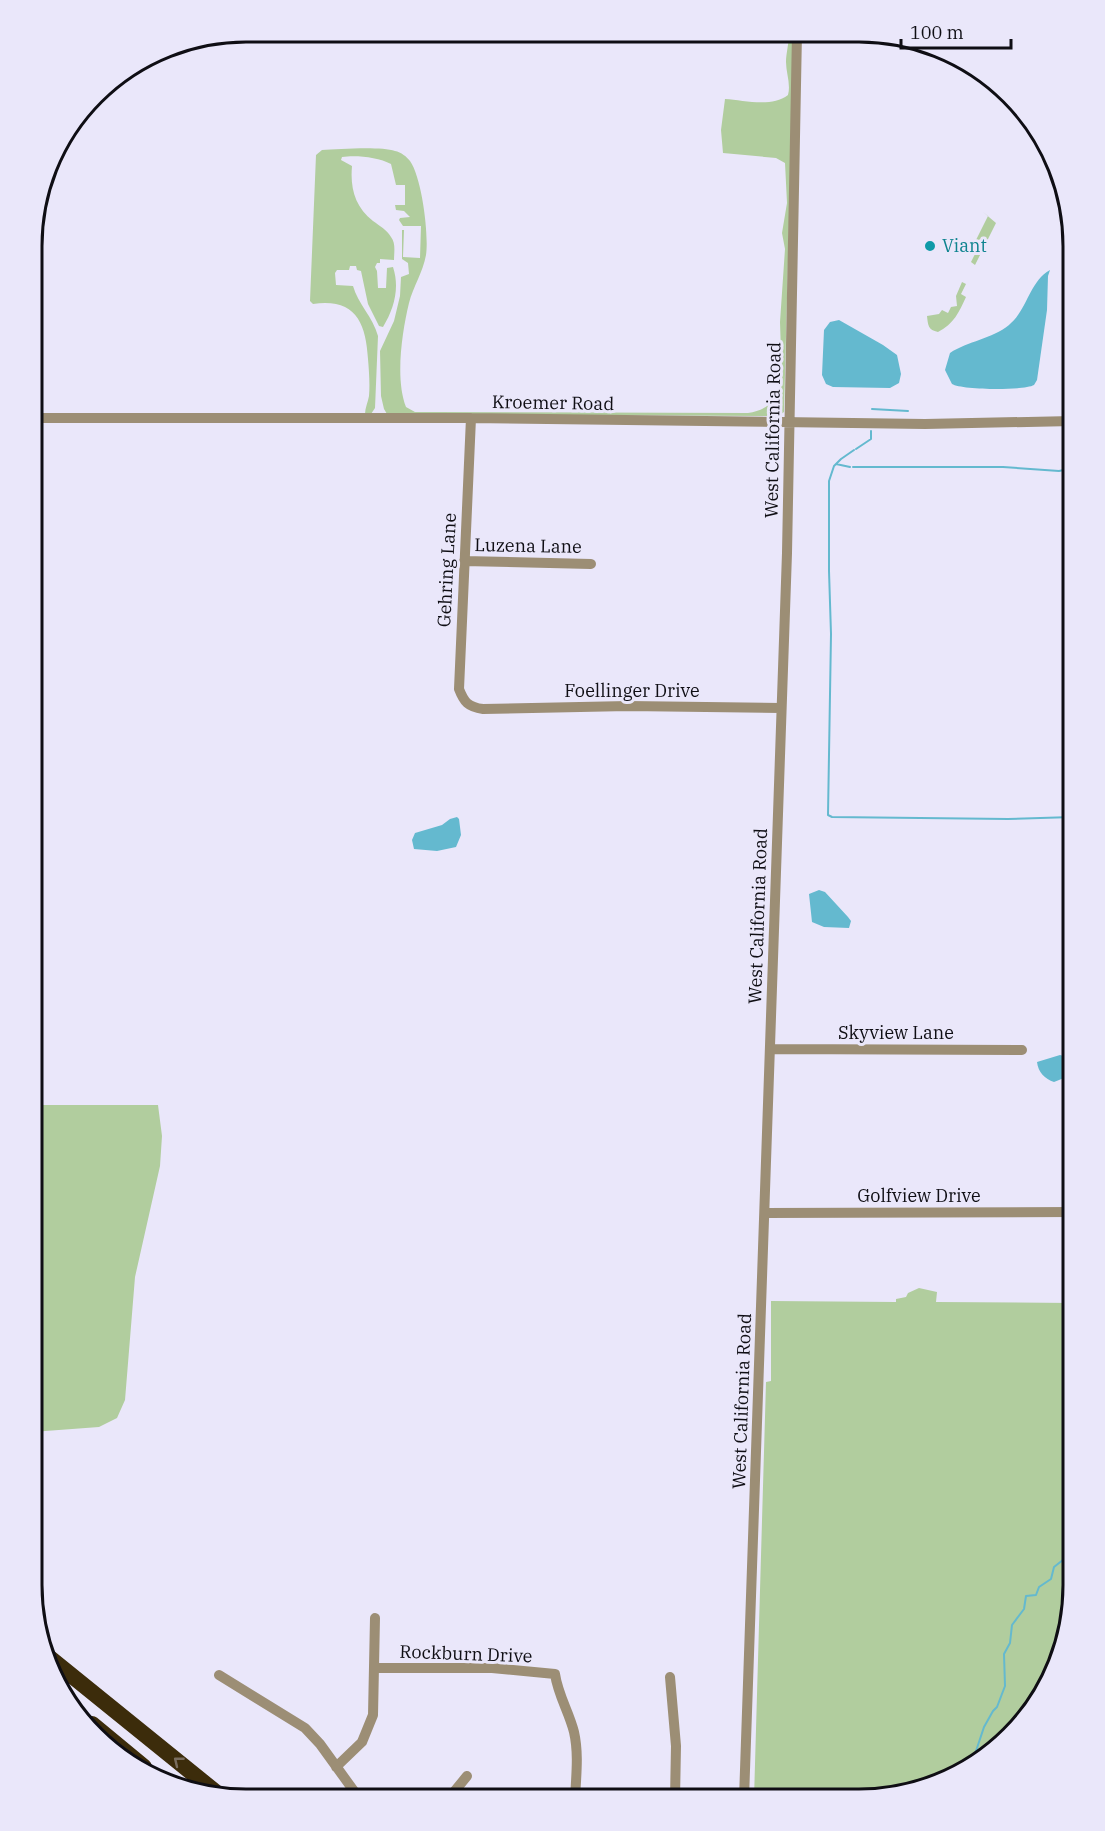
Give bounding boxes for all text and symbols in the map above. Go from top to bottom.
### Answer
scale bar [901,12,1010,50]
text: 100 m [910,21,964,44]
place label: Viant [942,234,987,257]
marker: Viant [923,239,937,253]
street label: West California Road [759,342,786,518]
street label: Kroemer Road [492,390,614,415]
street label: Gehring Lane [432,512,461,628]
street label: Luzena Lane [474,533,582,558]
street label: Foellinger Drive [564,679,700,702]
street label: West California Road [743,828,772,1004]
street label: Skyview Lane [838,1021,954,1044]
street label: Golfview Drive [857,1184,981,1207]
street label: West California Road [727,1313,756,1489]
street label: Rockburn Drive [399,1640,533,1667]
one-way arrow [173,1757,184,1768]

